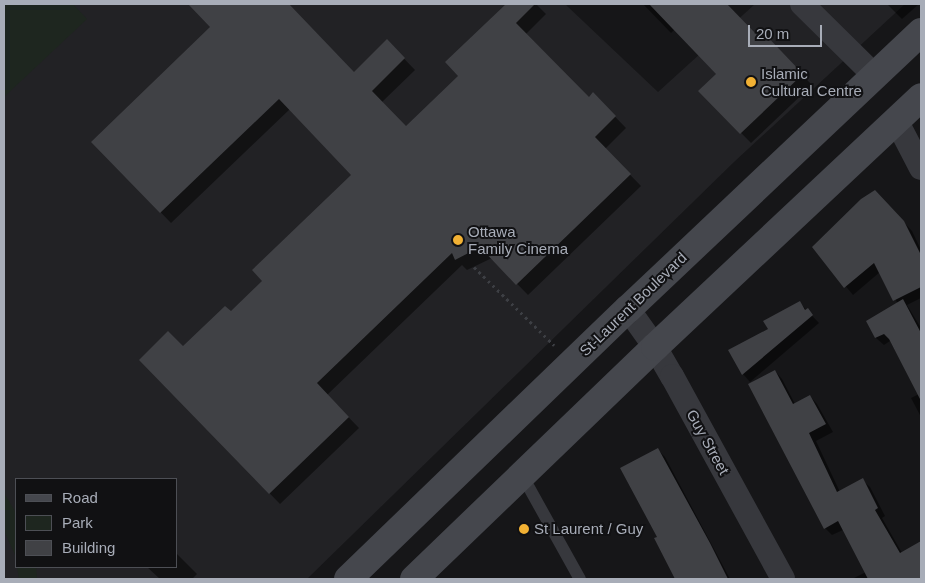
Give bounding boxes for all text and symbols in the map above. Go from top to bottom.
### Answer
scale bar [750,15,824,47]
text: 20 m [756,25,789,42]
place label: Islamic Cultural Centre [761,64,862,99]
marker: Islamic Cultural Centre [745,76,757,88]
place label: Ottawa Family Cinema [468,222,568,257]
marker: Ottawa Family Cinema [452,234,464,246]
street label: St-Laurent Boulevard [576,248,690,360]
street label: Guy Street [683,406,733,478]
legend [15,478,178,568]
text: Road [62,489,98,506]
text: Park [62,514,93,531]
place label: St Laurent / Guy [534,520,643,538]
marker: St Laurent / Guy [518,523,530,535]
text: Building [62,539,115,556]

